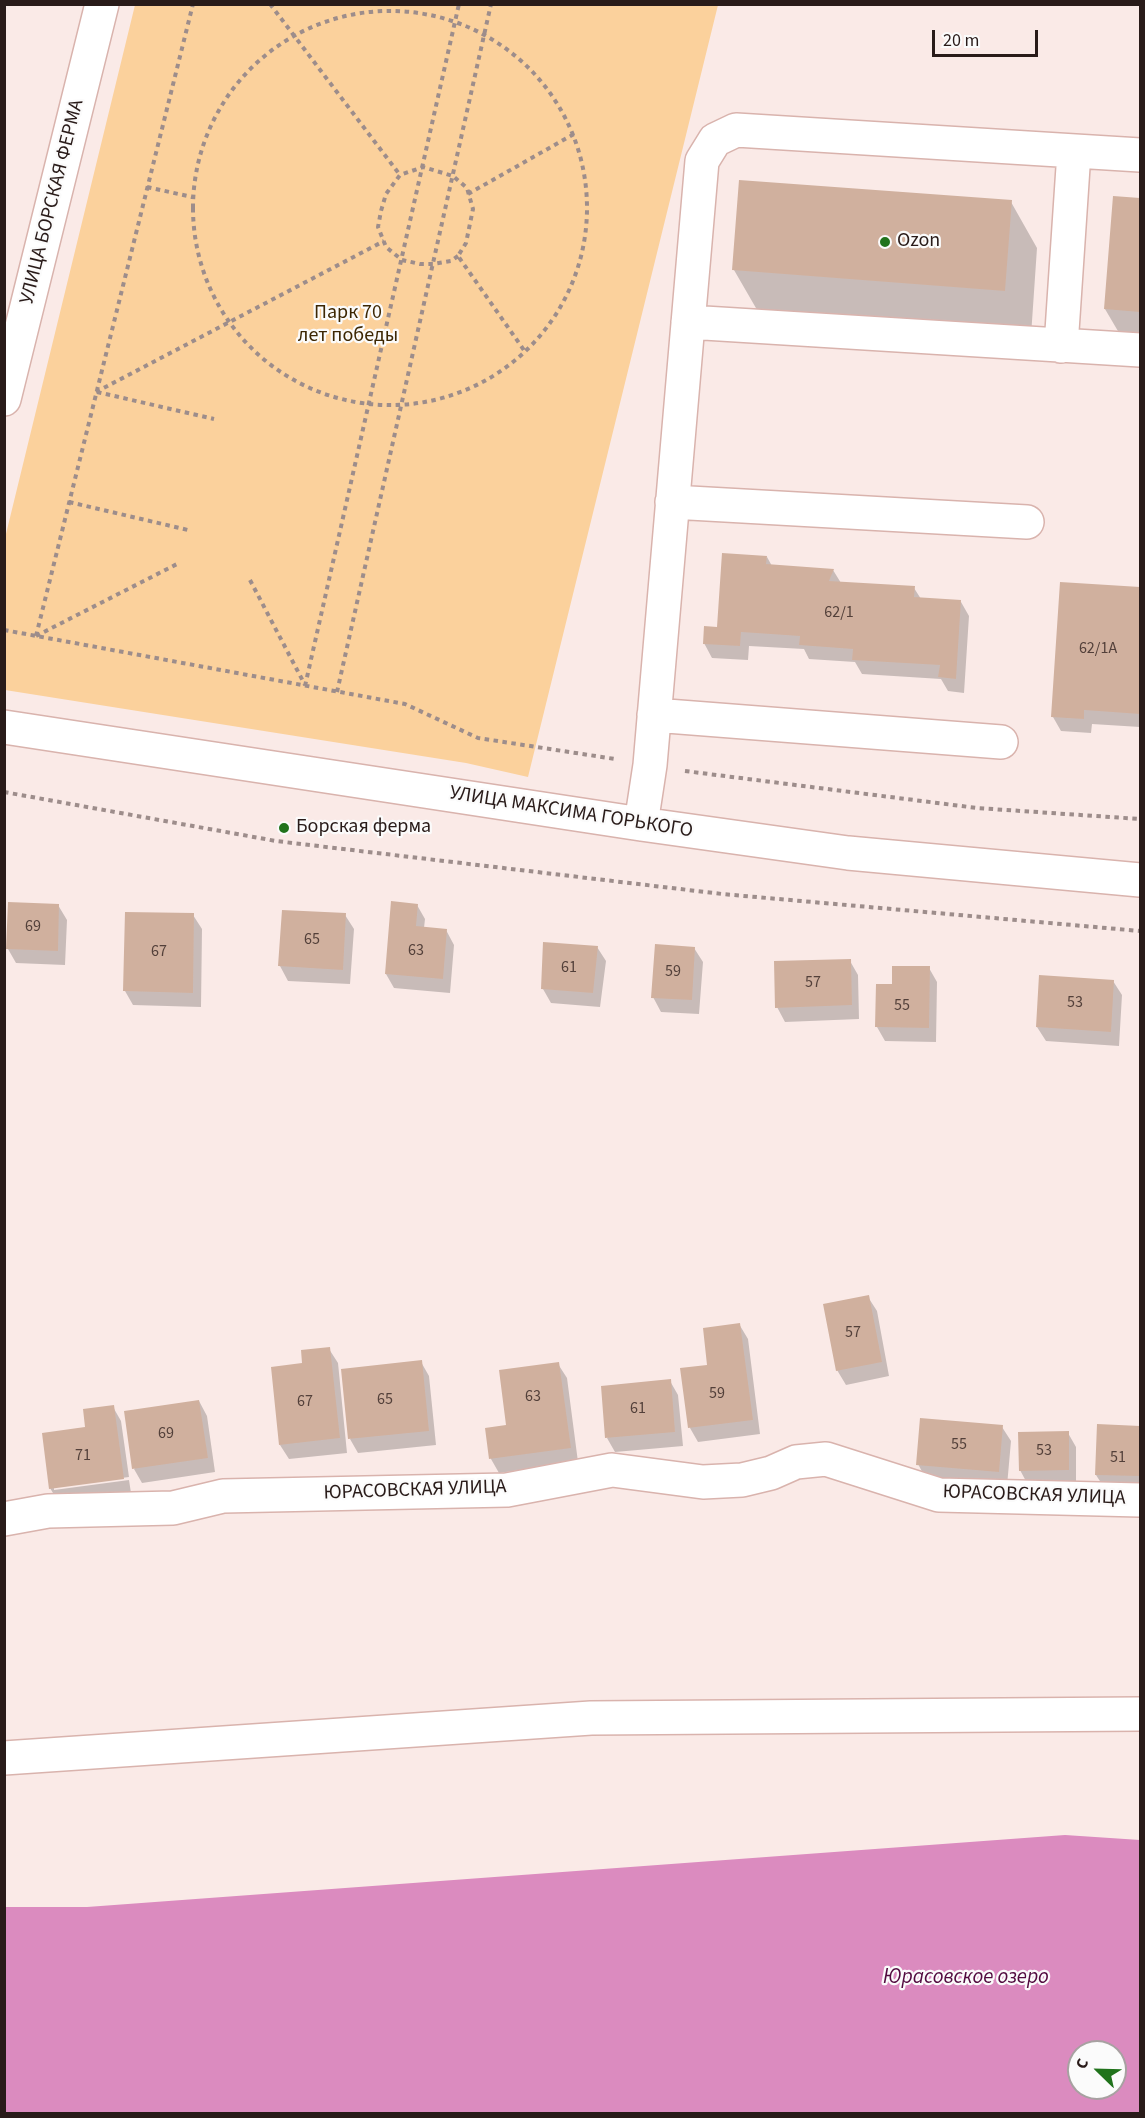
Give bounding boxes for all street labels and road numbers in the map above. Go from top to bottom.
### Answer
street label: УЛИЦА БОРСКАЯ ФЕРМА [16,97,90,307]
street label: УЛИЦА МАКСИМА ГОРЬКОГО [448,782,694,844]
street label: ЮРАСОВСКАЯ УЛИЦА [323,1476,507,1506]
street label: ЮРАСОВСКАЯ УЛИЦА [942,1481,1126,1511]

